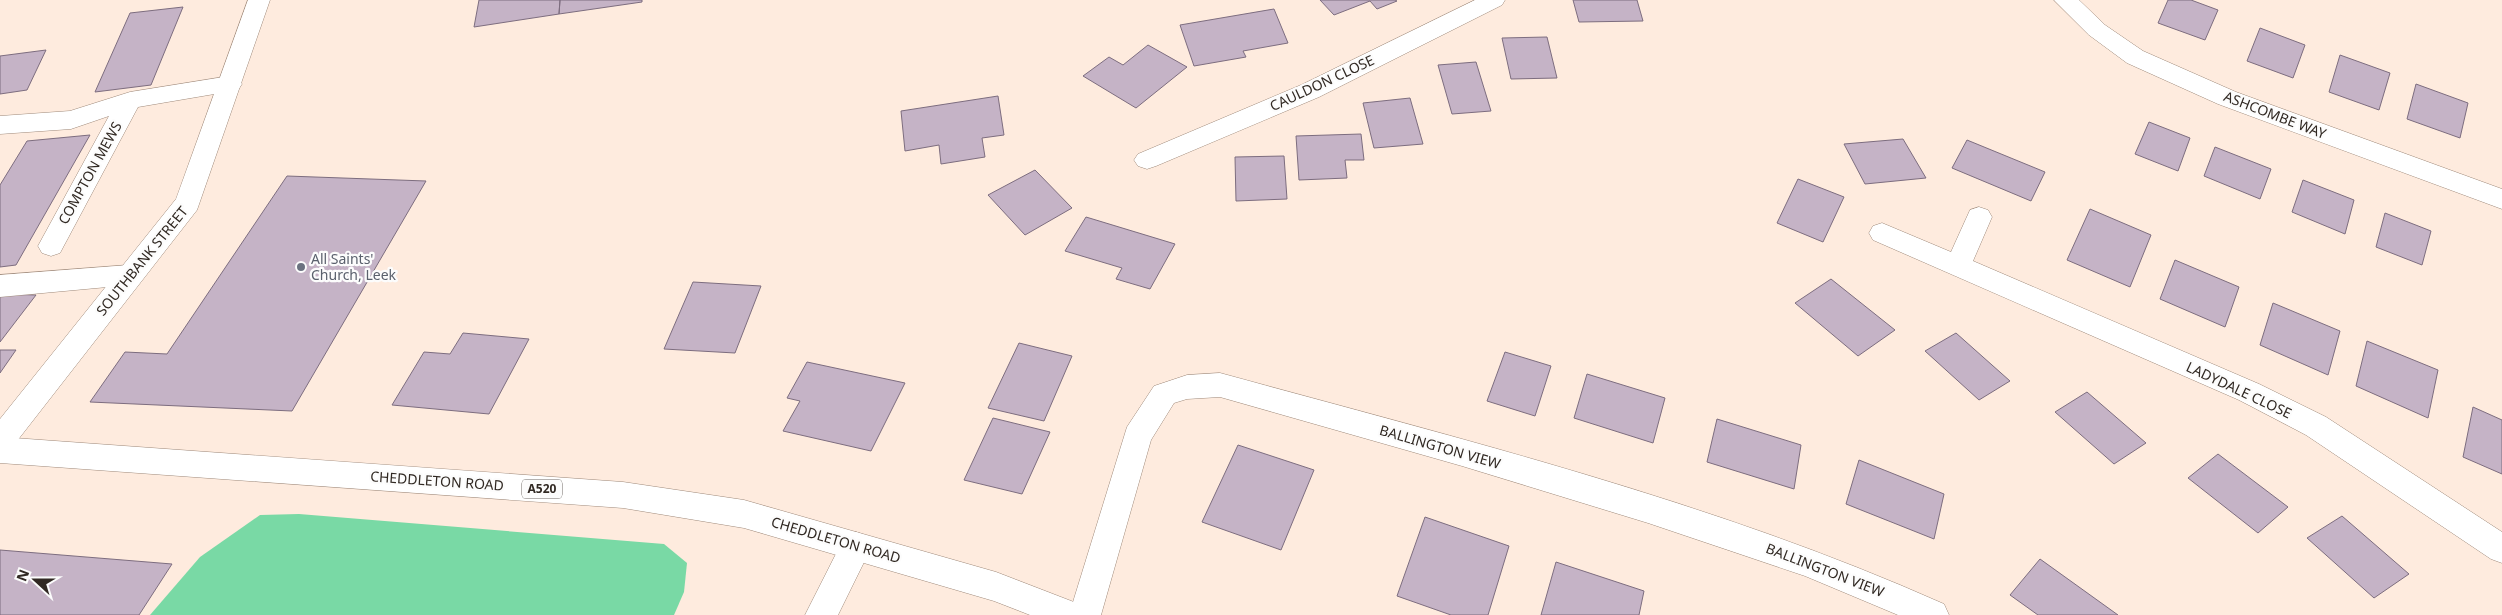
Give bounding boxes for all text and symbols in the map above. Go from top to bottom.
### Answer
street label: CAULDON CLOSE [1267,50,1377,115]
street label: ASHCOMBE WAY [2221,86,2329,143]
street label: COMPTON MEWS [53,118,126,227]
street label: SOUTHBANK STREET [92,202,192,319]
place label: All Saints' Church, Leek [311,249,397,284]
marker: All Saints' Church, Leek [295,261,307,273]
street label: LADYDALE CLOSE [2183,357,2295,422]
street label: BALLINGTON VIEW [1377,420,1503,473]
street label: CHEDDLETON ROAD [370,466,504,495]
road number: A520 [522,479,562,498]
street label: CHEDDLETON ROAD [769,512,903,567]
street label: BALLINGTON VIEW [1763,538,1887,601]
north arrow [10,555,60,605]
text: N [11,566,33,584]

